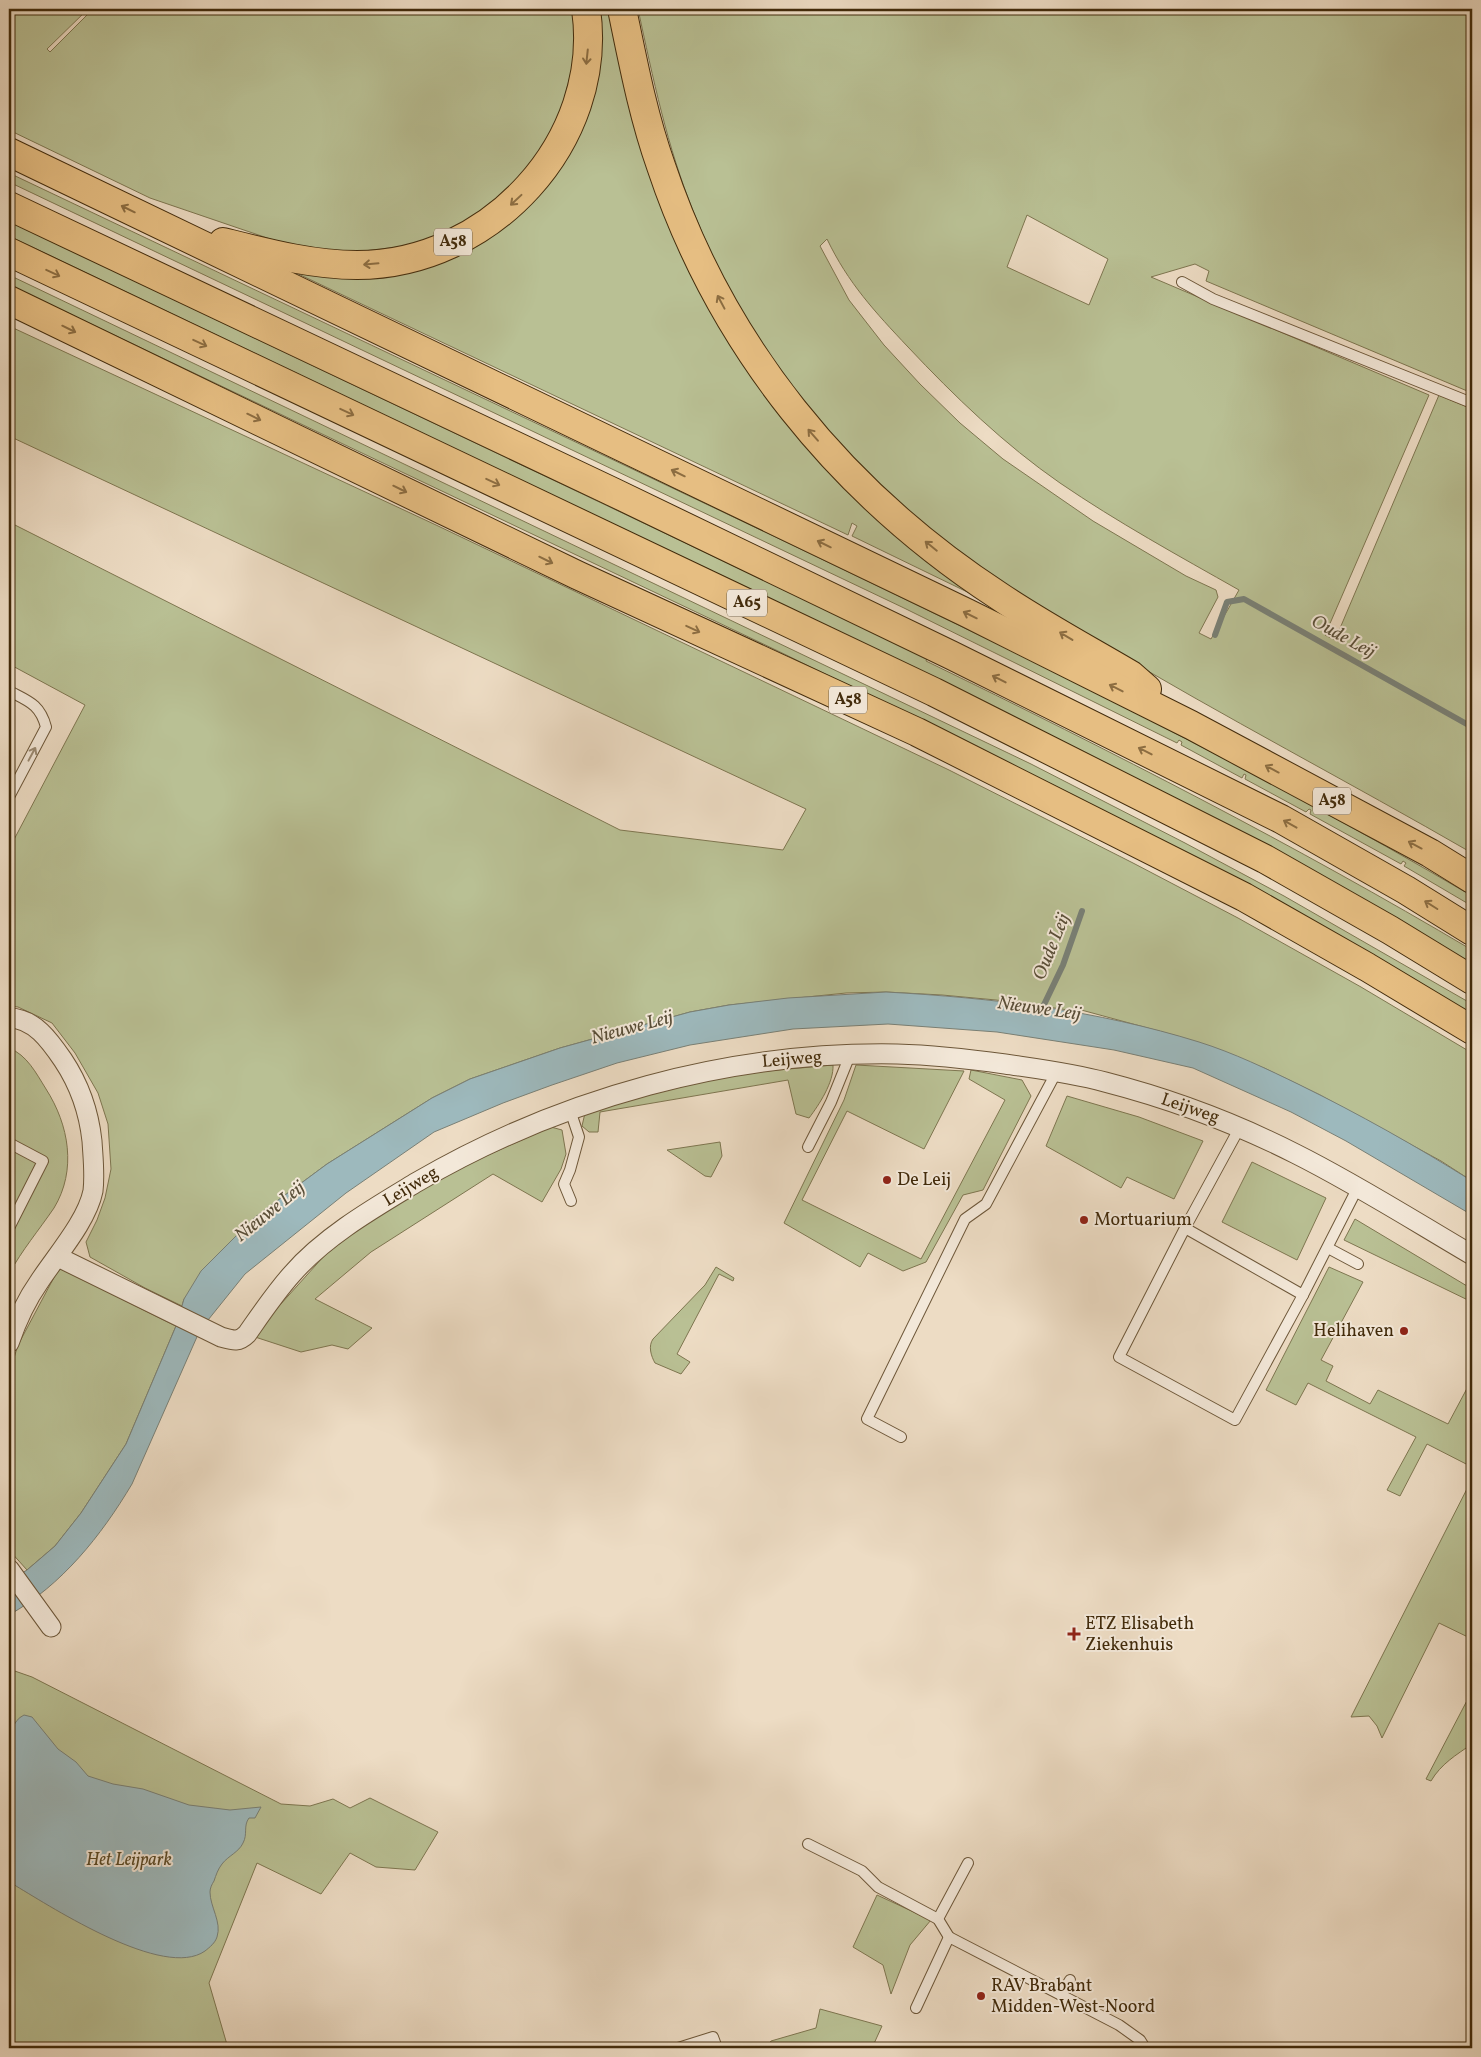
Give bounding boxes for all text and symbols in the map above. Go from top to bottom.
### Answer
one-way arrow [582,49,591,65]
one-way arrow [510,194,523,206]
one-way arrow [121,204,136,214]
road number: A58 [434,228,472,256]
one-way arrow [363,259,379,268]
one-way arrow [45,269,60,278]
one-way arrow [716,294,726,309]
one-way arrow [61,324,76,334]
one-way arrow [192,338,207,348]
one-way arrow [339,407,354,417]
one-way arrow [246,413,261,423]
one-way arrow [807,428,819,441]
one-way arrow [671,468,686,478]
one-way arrow [486,477,501,487]
one-way arrow [392,484,407,494]
one-way arrow [817,539,832,548]
one-way arrow [924,541,937,552]
one-way arrow [538,556,553,565]
road number: A65 [727,590,767,616]
water label: Oude Leij [1306,609,1380,666]
one-way arrow [963,610,978,620]
one-way arrow [685,624,700,634]
one-way arrow [1059,631,1073,641]
one-way arrow [992,674,1007,684]
one-way arrow [1108,682,1123,692]
road number: A58 [829,686,867,714]
one-way arrow [27,746,37,761]
one-way arrow [1138,746,1153,755]
one-way arrow [1265,764,1280,773]
road number: A58 [1313,788,1351,814]
one-way arrow [1283,819,1298,829]
one-way arrow [1408,840,1423,850]
one-way arrow [1424,900,1438,910]
water label: Oude Leij [1027,909,1077,984]
water label: Nieuwe Leij [996,990,1083,1028]
water label: Nieuwe Leij [588,1004,676,1051]
street label: Leijweg [761,1045,823,1075]
street label: Leijweg [1157,1087,1223,1131]
street label: Leijweg [379,1161,443,1213]
place label: De Leij [897,1168,951,1193]
marker: De Leij [881,1174,893,1186]
water label: Nieuwe Leij [229,1175,311,1248]
place label: Mortuarium [1094,1208,1192,1233]
marker: Mortuarium [1078,1214,1090,1226]
place label: Helihaven [1313,1319,1394,1344]
marker: Helihaven [1398,1325,1410,1337]
place label: ETZ Elisabeth Ziekenhuis [1085,1612,1194,1658]
marker: ETZ Elisabeth Ziekenhuis [1067,1627,1081,1641]
park label: Het Leijpark [86,1848,172,1873]
place label: RAV Brabant Midden-West-Noord [991,1974,1155,2020]
marker: RAV Brabant Midden-West-Noord [975,1990,987,2002]

